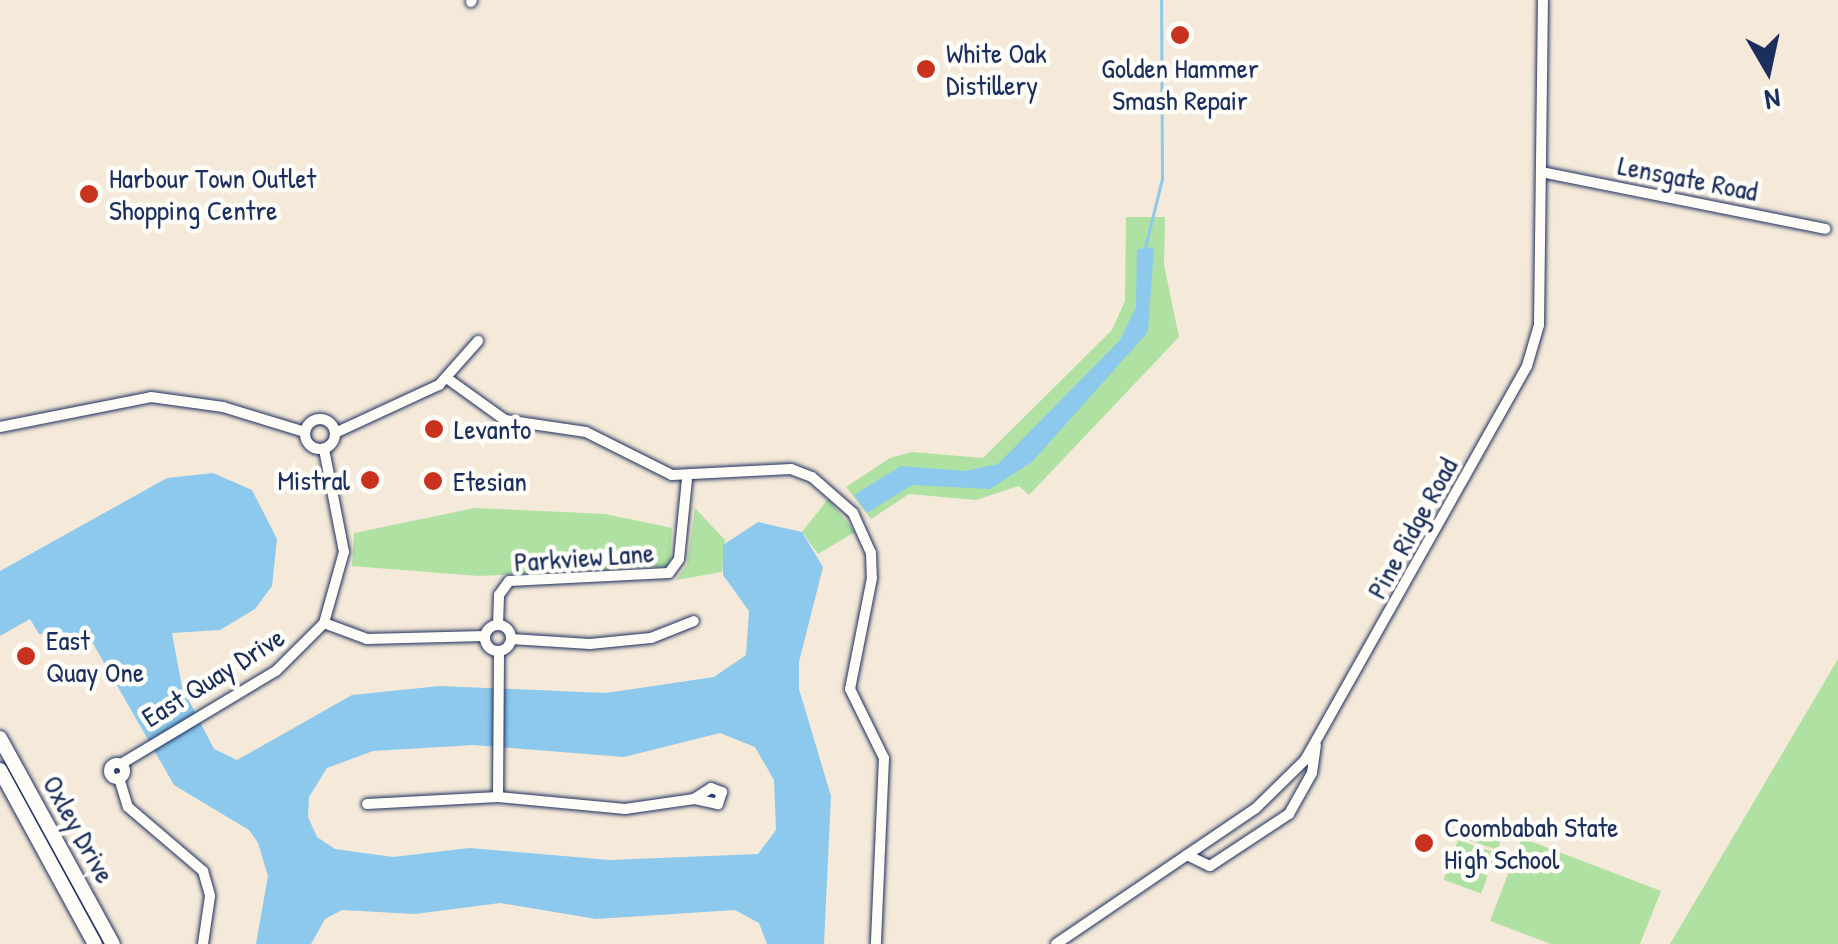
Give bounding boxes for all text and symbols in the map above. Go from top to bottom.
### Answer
north arrow [1718,20,1818,120]
marker: Golden Hammer Smash Repair [1169,24,1191,46]
place label: White Oak Distillery [946,36,1047,102]
place label: Golden Hammer Smash Repair [1101,51,1259,117]
marker: White Oak Distillery [915,58,937,80]
text: N [1762,80,1783,120]
street label: Lensgate Road [1615,148,1761,208]
place label: Harbour Town Outlet Shopping Centre [109,161,316,227]
marker: Harbour Town Outlet Shopping Centre [78,183,100,205]
place label: Levanto [454,412,531,446]
marker: Levanto [423,418,445,440]
street label: Pine Ridge Road [1360,452,1464,604]
place label: Mistral [277,463,350,497]
place label: Etesian [453,464,527,498]
marker: Mistral [359,469,381,491]
marker: Etesian [422,470,444,492]
street label: Parkview Lane [513,535,655,579]
street label: East Quay Drive [136,620,290,734]
place label: East Quay One [46,623,144,689]
marker: East Quay One [15,645,37,667]
street label: Oxley Drive [36,769,122,889]
place label: Coombabah State High School [1444,810,1618,876]
marker: Coombabah State High School [1413,832,1435,854]

